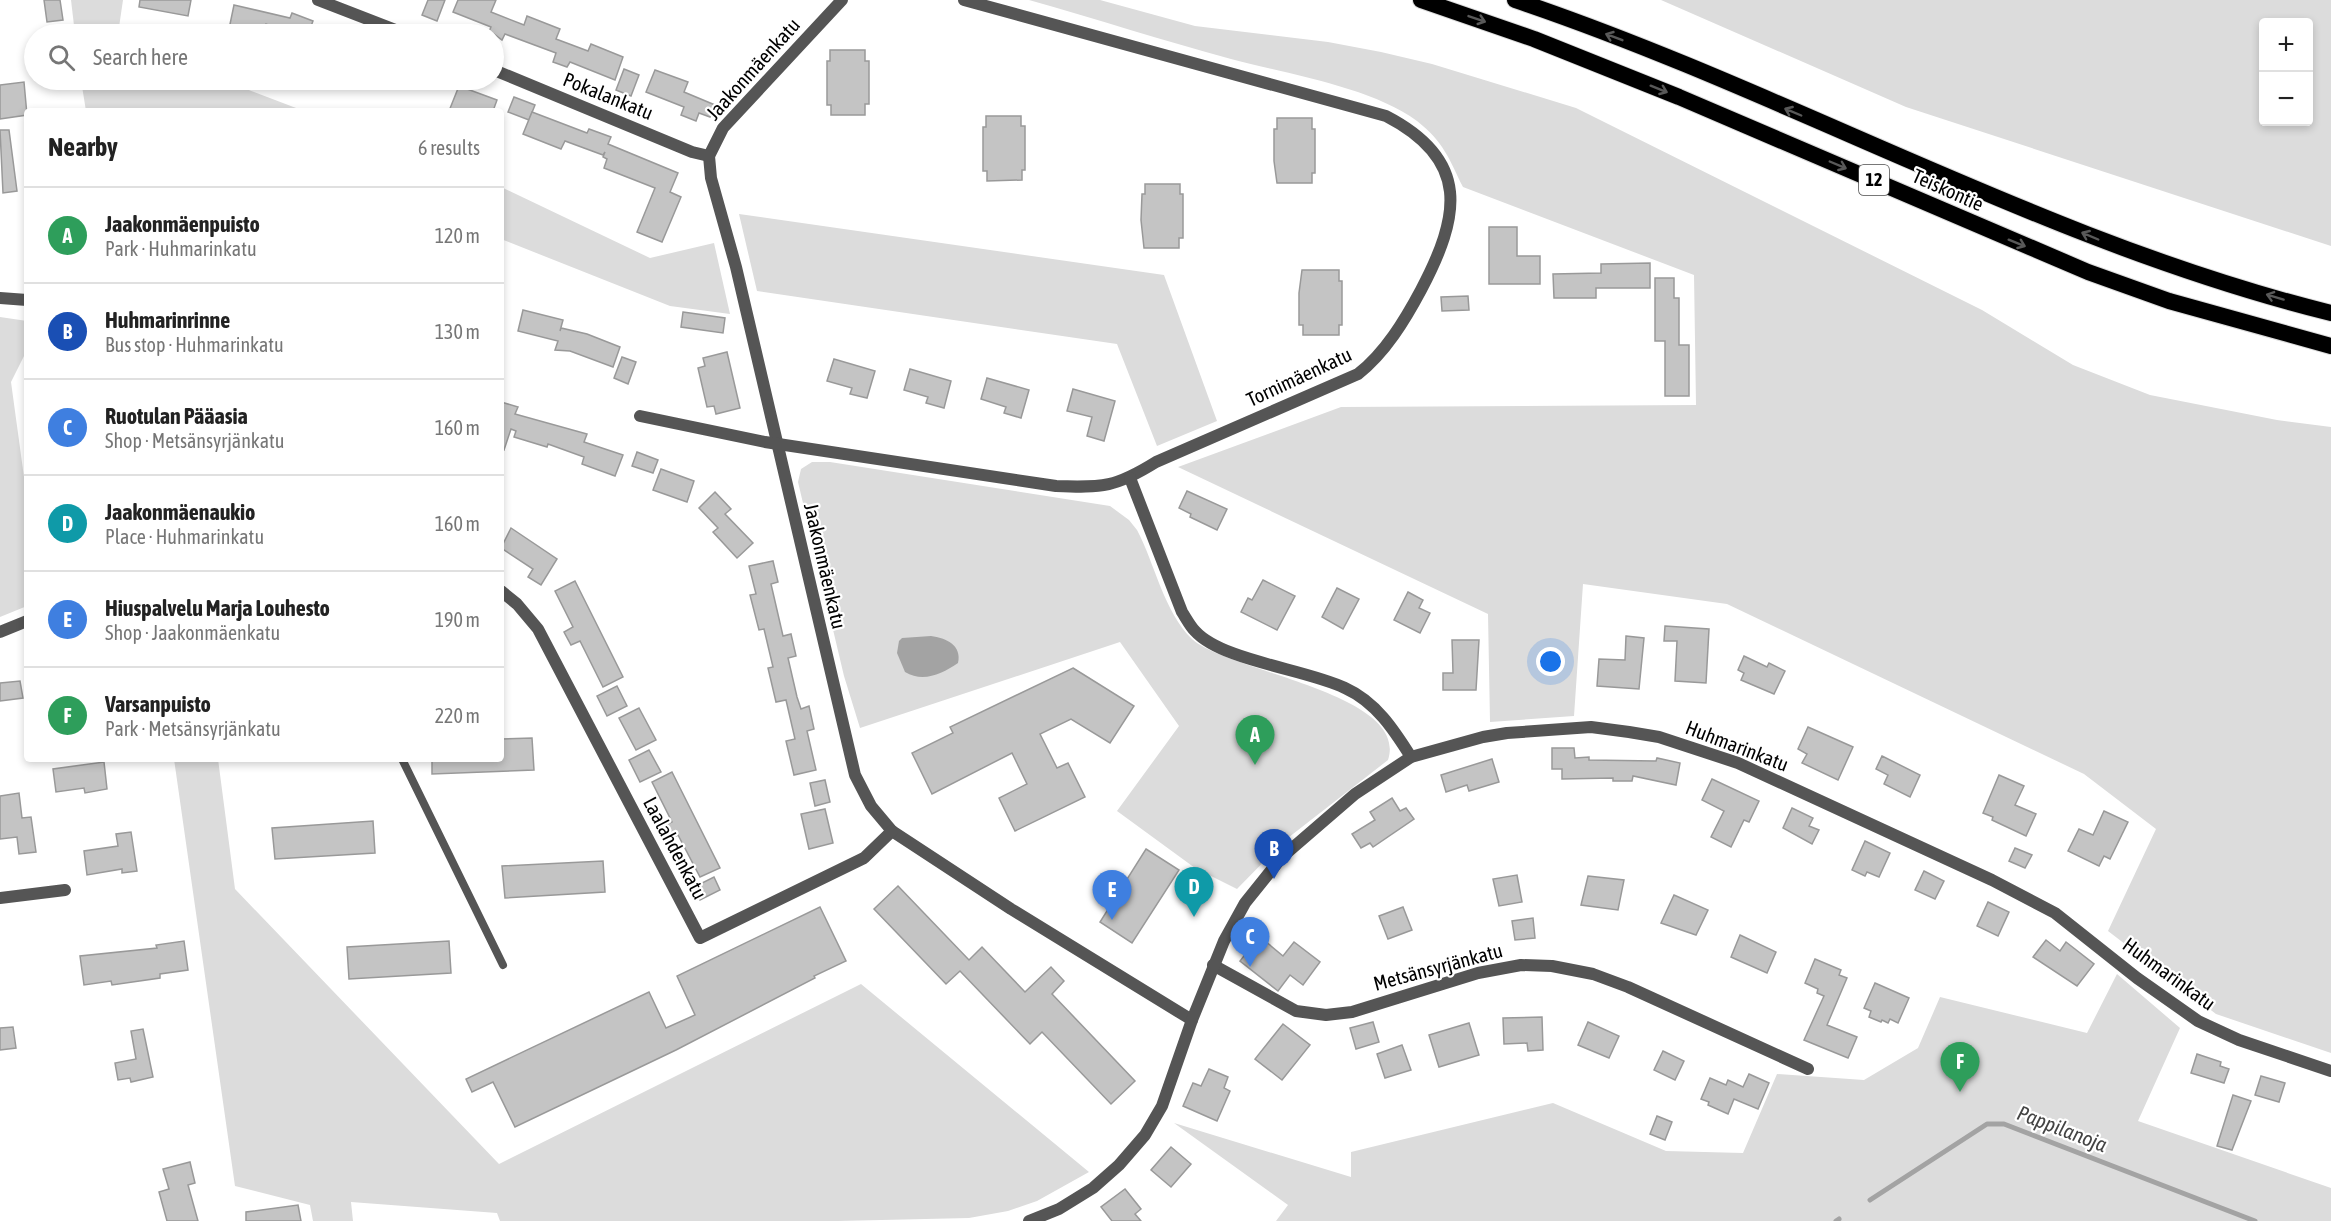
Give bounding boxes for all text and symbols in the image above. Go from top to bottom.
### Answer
street label: Jaakonmäenkatu [701,13,804,124]
one-way arrow [1467,14,1486,25]
map controls [2259,18,2313,126]
button: + [2259,18,2313,72]
search box [24,24,504,90]
one-way arrow [1605,31,1623,42]
icon: search [45,41,78,74]
text: Search here [93,44,188,70]
street label: Pokalankatu [560,67,657,124]
button: − [2259,72,2313,126]
one-way arrow [1649,84,1668,95]
one-way arrow [1785,106,1803,117]
text: Nearby [48,132,118,162]
text: 6 results [418,136,480,159]
one-way arrow [1829,160,1847,171]
street label: Teiskontie [1909,164,1987,215]
road number: 12 [1859,165,1889,195]
text: Jaakonmäenpuisto [105,211,260,237]
text: A [63,224,72,247]
text: 120 m [435,224,480,247]
one-way arrow [2081,230,2099,241]
text: Park · Huhmarinkatu [105,237,257,260]
one-way arrow [2007,238,2026,249]
one-way arrow [2266,291,2285,302]
text: Huhmarinrinne [105,307,230,333]
text: B [63,320,72,343]
text: 130 m [435,320,480,343]
text: Bus stop · Huhmarinkatu [105,333,284,356]
street label: Tornimäenkatu [1243,342,1355,411]
text: Ruotulan Pääasia [105,403,248,429]
text: C [63,416,72,439]
text: 160 m [435,416,480,439]
text: Shop · Metsänsyrjänkatu [105,429,284,452]
text: Jaakonmäenaukio [105,499,255,525]
street label: Jaakonmäenkatu [800,501,851,631]
text: D [62,512,73,535]
text: 160 m [435,512,480,535]
text: Place · Huhmarinkatu [105,525,264,548]
text: Hiuspalvelu Marja Louhesto [105,595,330,621]
text: E [63,608,72,631]
text: 190 m [435,608,480,631]
text: Shop · Jaakonmäenkatu [105,621,280,644]
your location [1536,647,1565,676]
text: Varsanpuisto [105,691,211,717]
text: F [63,704,72,727]
text: 220 m [435,704,480,727]
street label: Huhmarinkatu [1682,715,1792,776]
pin: A [1236,716,1274,765]
text: Park · Metsänsyrjänkatu [105,717,281,740]
street label: Laalahdenkatu [639,793,712,903]
pin: B [1254,830,1294,879]
pin: D [1174,868,1214,917]
pin: E [1092,870,1132,920]
pin: C [1230,918,1270,967]
street label: Huhmarinkatu [2119,932,2220,1015]
street label: Metsänsyrjänkatu [1371,938,1505,995]
pin: F [1940,1042,1980,1092]
water label: Pappilanoja [2014,1100,2111,1156]

